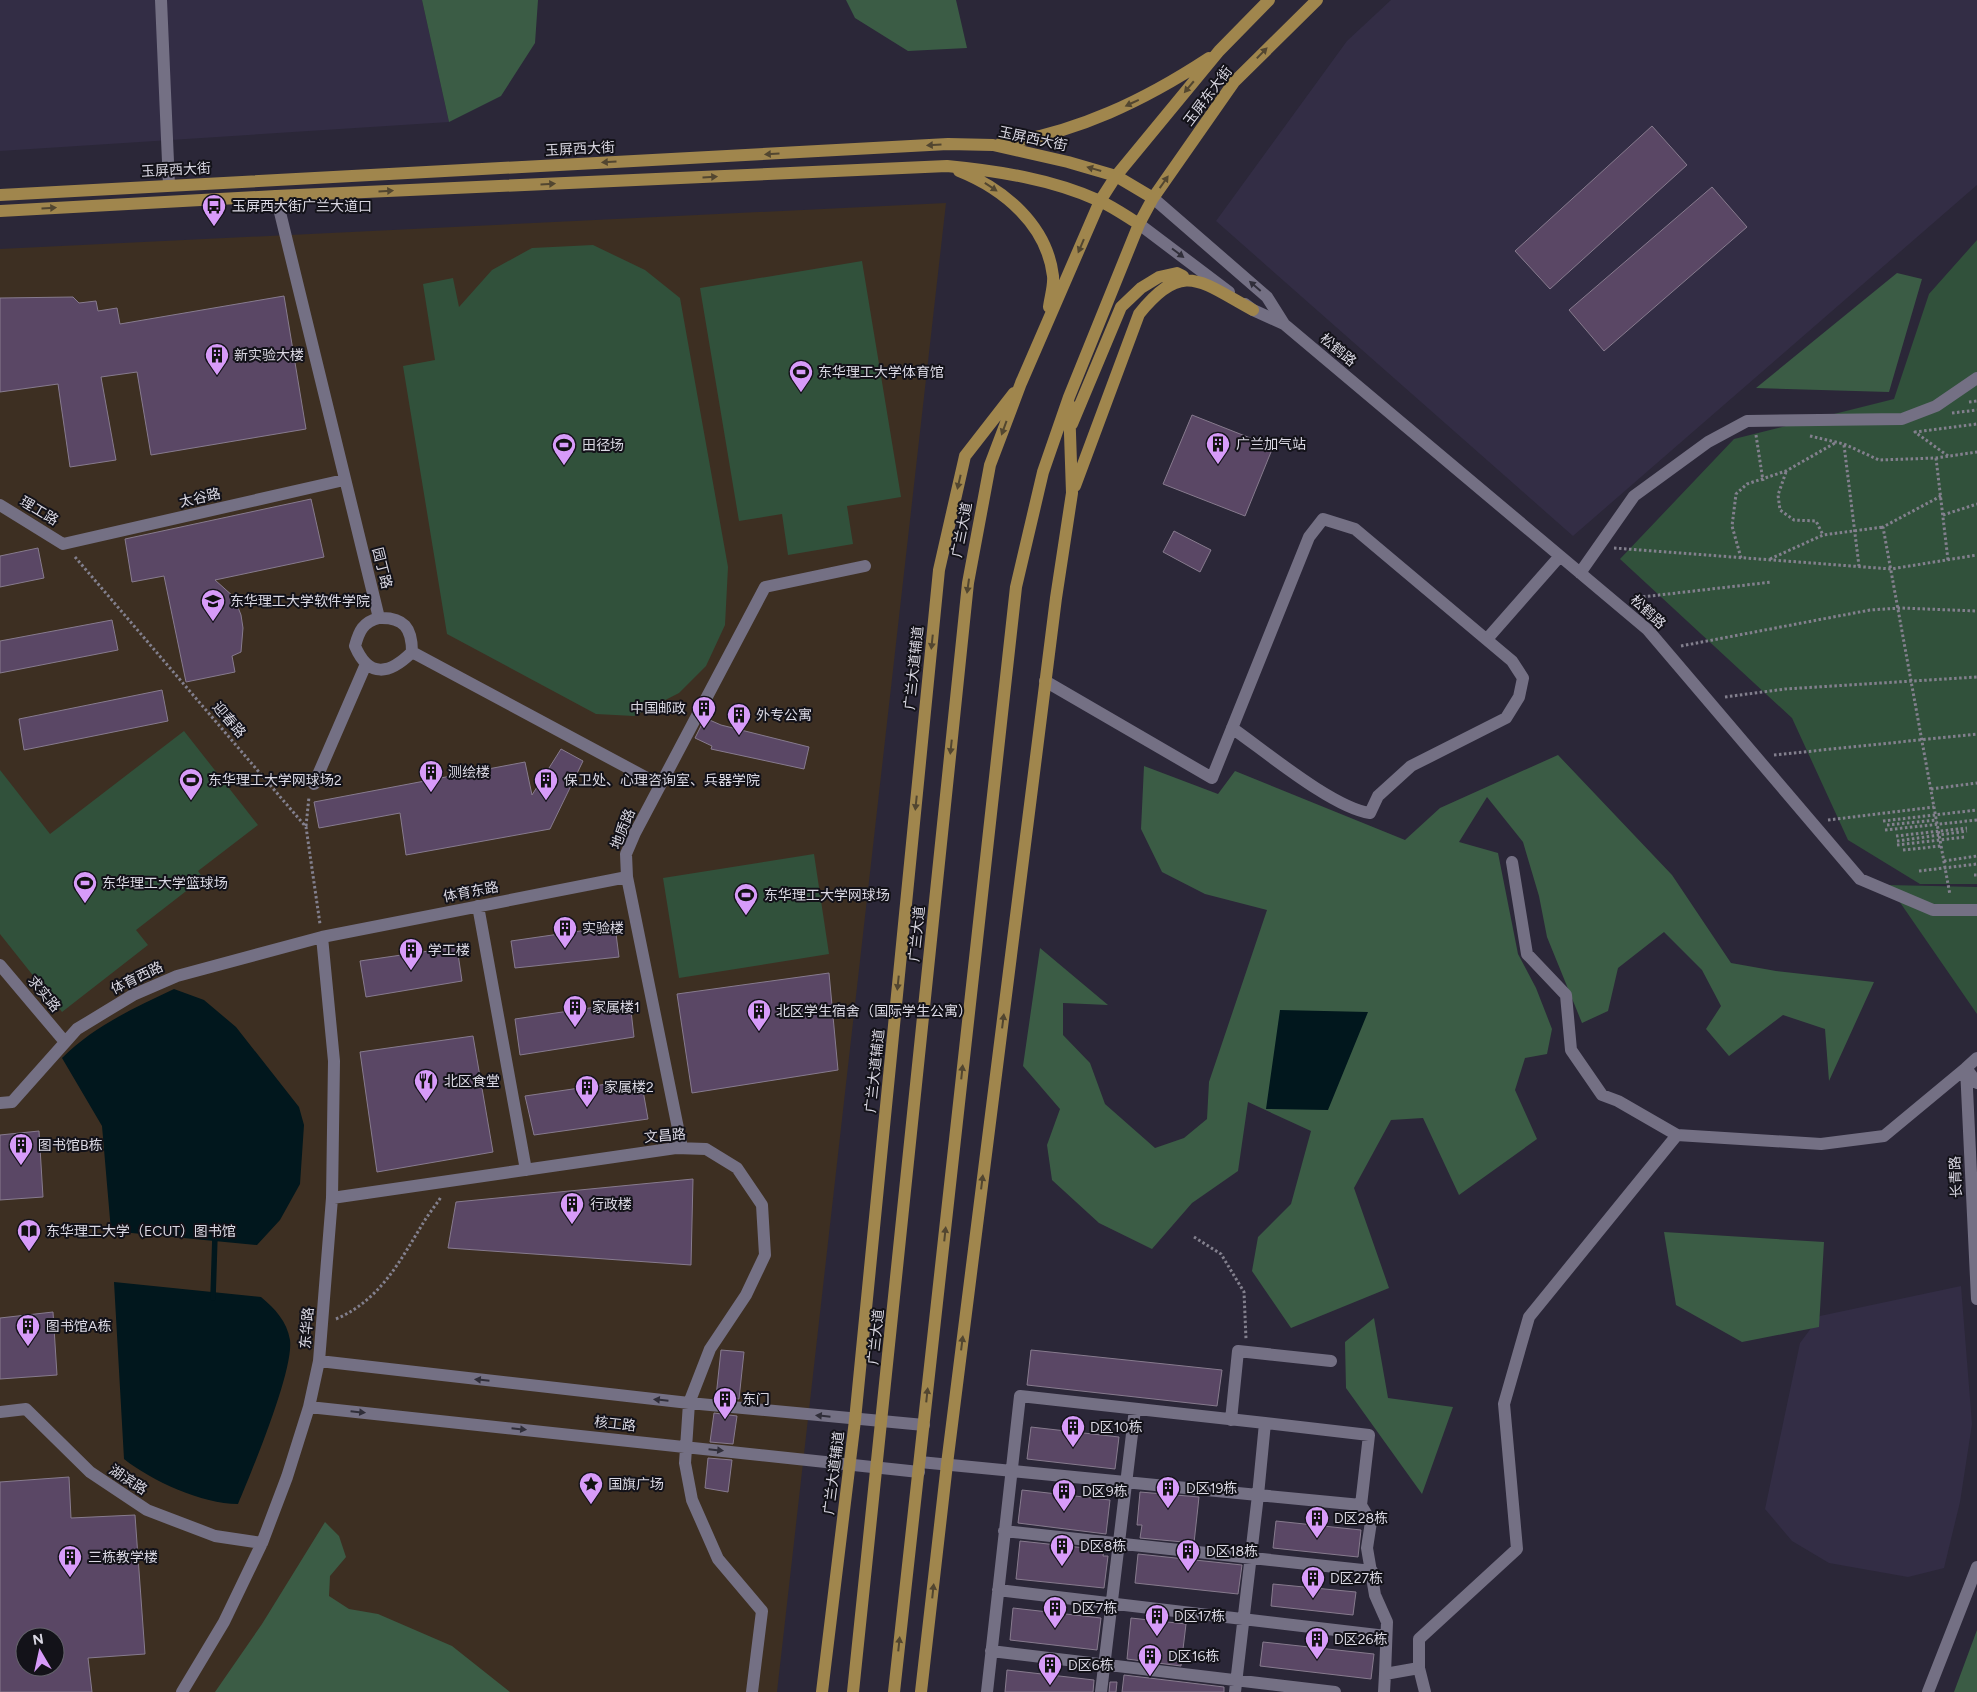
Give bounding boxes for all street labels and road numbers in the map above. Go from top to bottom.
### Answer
street label: 玉屏东大街 [1180,63,1236,129]
street label: 玉屏西大街 [997,123,1069,155]
street label: 玉屏西大街 [545,139,615,159]
street label: 玉屏西大街 [141,160,211,180]
street label: 松鹤路 [1316,330,1360,370]
street label: 太谷路 [178,485,222,511]
street label: 理工路 [17,493,61,529]
street label: 广兰大道 [948,501,976,559]
street label: 园丁路 [369,546,395,590]
street label: 松鹤路 [1627,591,1669,633]
street label: 广兰大道辅道 [901,625,927,711]
street label: 迎春路 [209,699,249,741]
street label: 地质路 [607,806,639,852]
street label: 体育东路 [442,878,500,906]
street label: 广兰大道 [906,905,928,963]
street label: 体育西路 [108,958,166,998]
street label: 求实路 [24,972,64,1016]
street label: 广兰大道辅道 [862,1028,888,1114]
street label: 文昌路 [643,1126,687,1146]
street label: 长青路 [1946,1156,1966,1198]
street label: 东华路 [297,1306,317,1350]
street label: 广兰大道 [865,1308,887,1366]
street label: 核工路 [593,1413,637,1435]
street label: 广兰大道辅道 [820,1430,848,1516]
street label: 湖滨路 [106,1461,150,1499]

